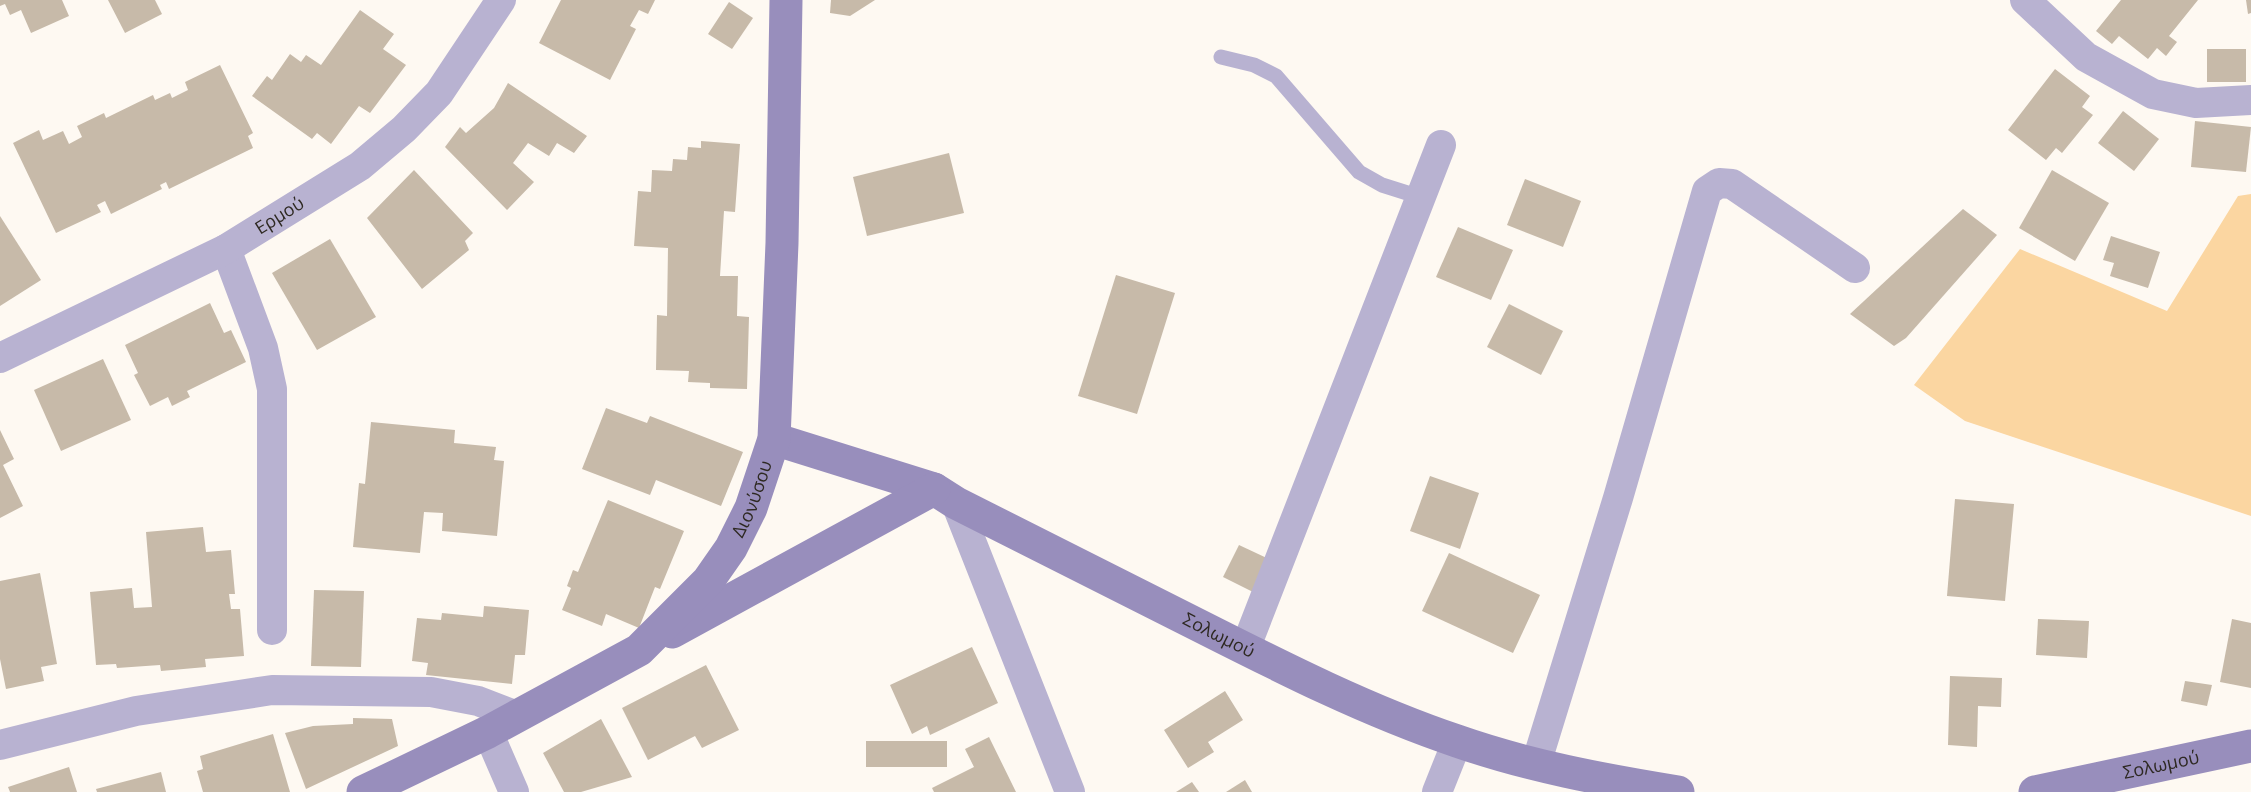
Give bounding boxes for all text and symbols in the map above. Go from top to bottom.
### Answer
street label: Ερμού [250,191,308,239]
street label: Διονύσου [725,457,777,541]
street label: Σολωμού [1179,606,1259,663]
street label: Σολωμού [2121,744,2201,784]

